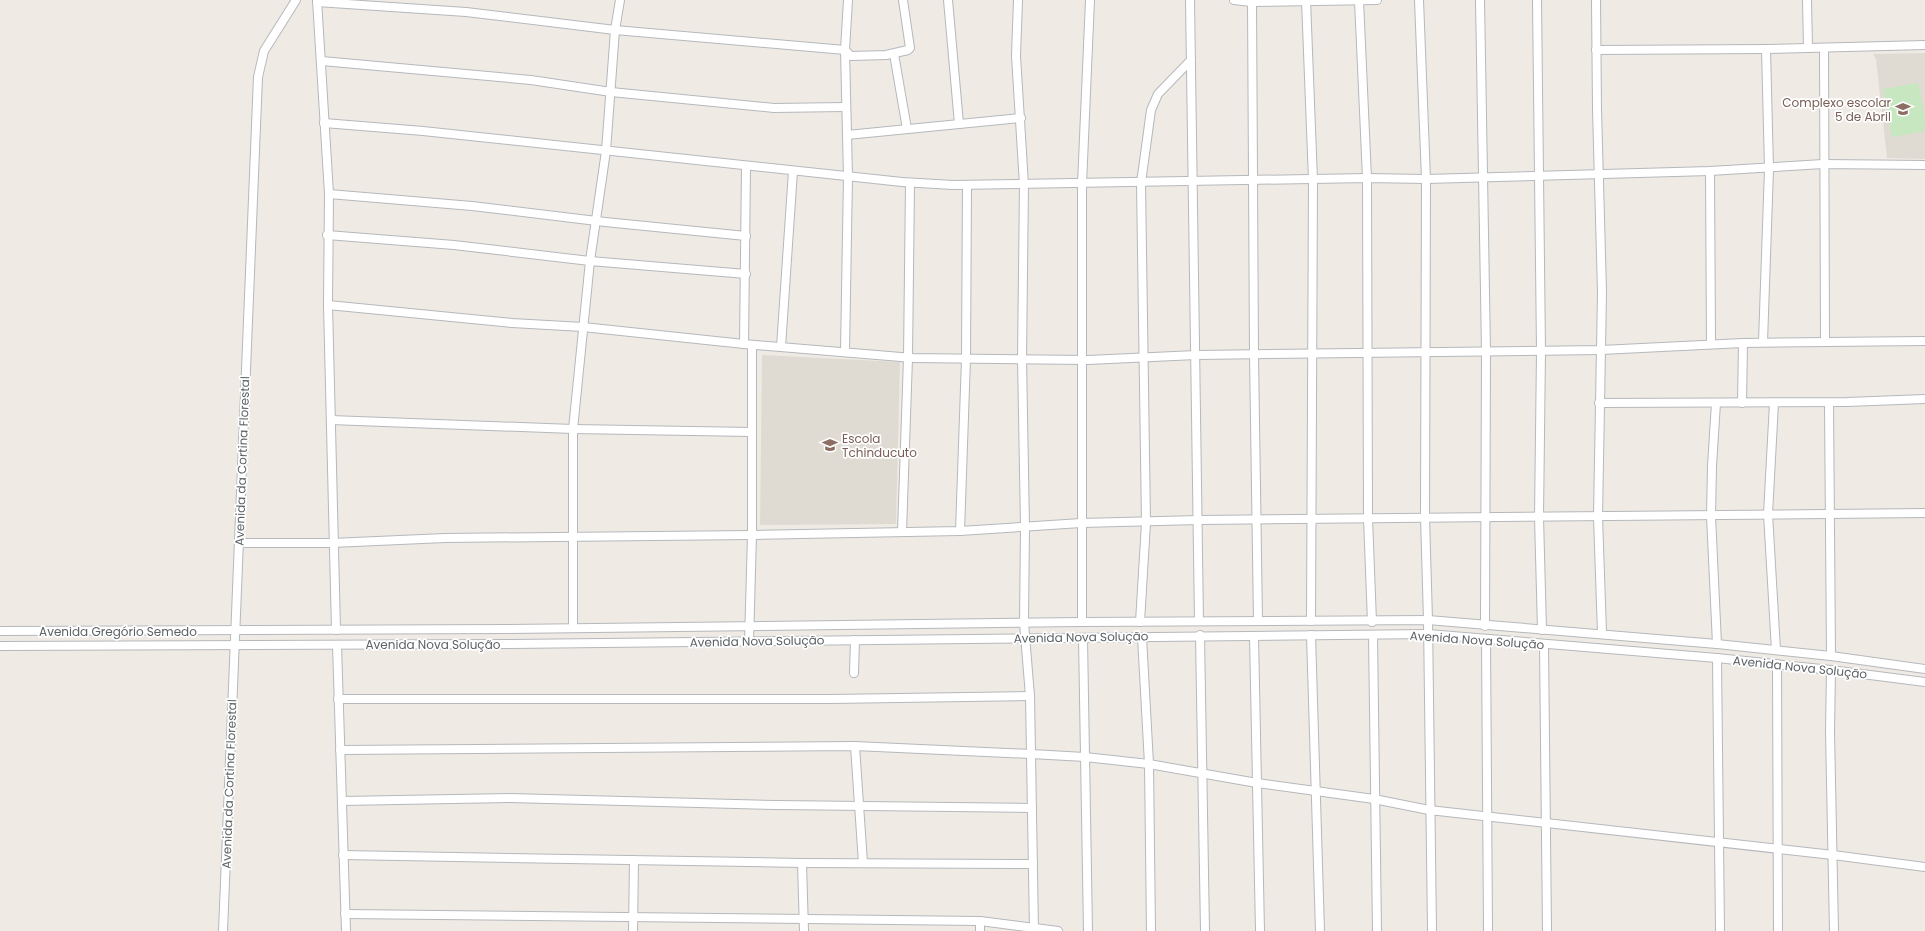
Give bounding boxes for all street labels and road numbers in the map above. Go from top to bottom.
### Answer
street label: Avenida da Cortina Florestal [231,376,253,546]
street label: Avenida Gregório Semedo [39,623,197,640]
street label: Avenida Nova Solução [1013,627,1149,647]
street label: Avenida Nova Solução [1409,627,1545,653]
street label: Avenida Nova Solução [689,631,825,651]
street label: Avenida Nova Solução [366,636,501,653]
street label: Avenida Nova Solução [1732,651,1868,683]
street label: Avenida da Cortina Florestal [218,699,240,869]

